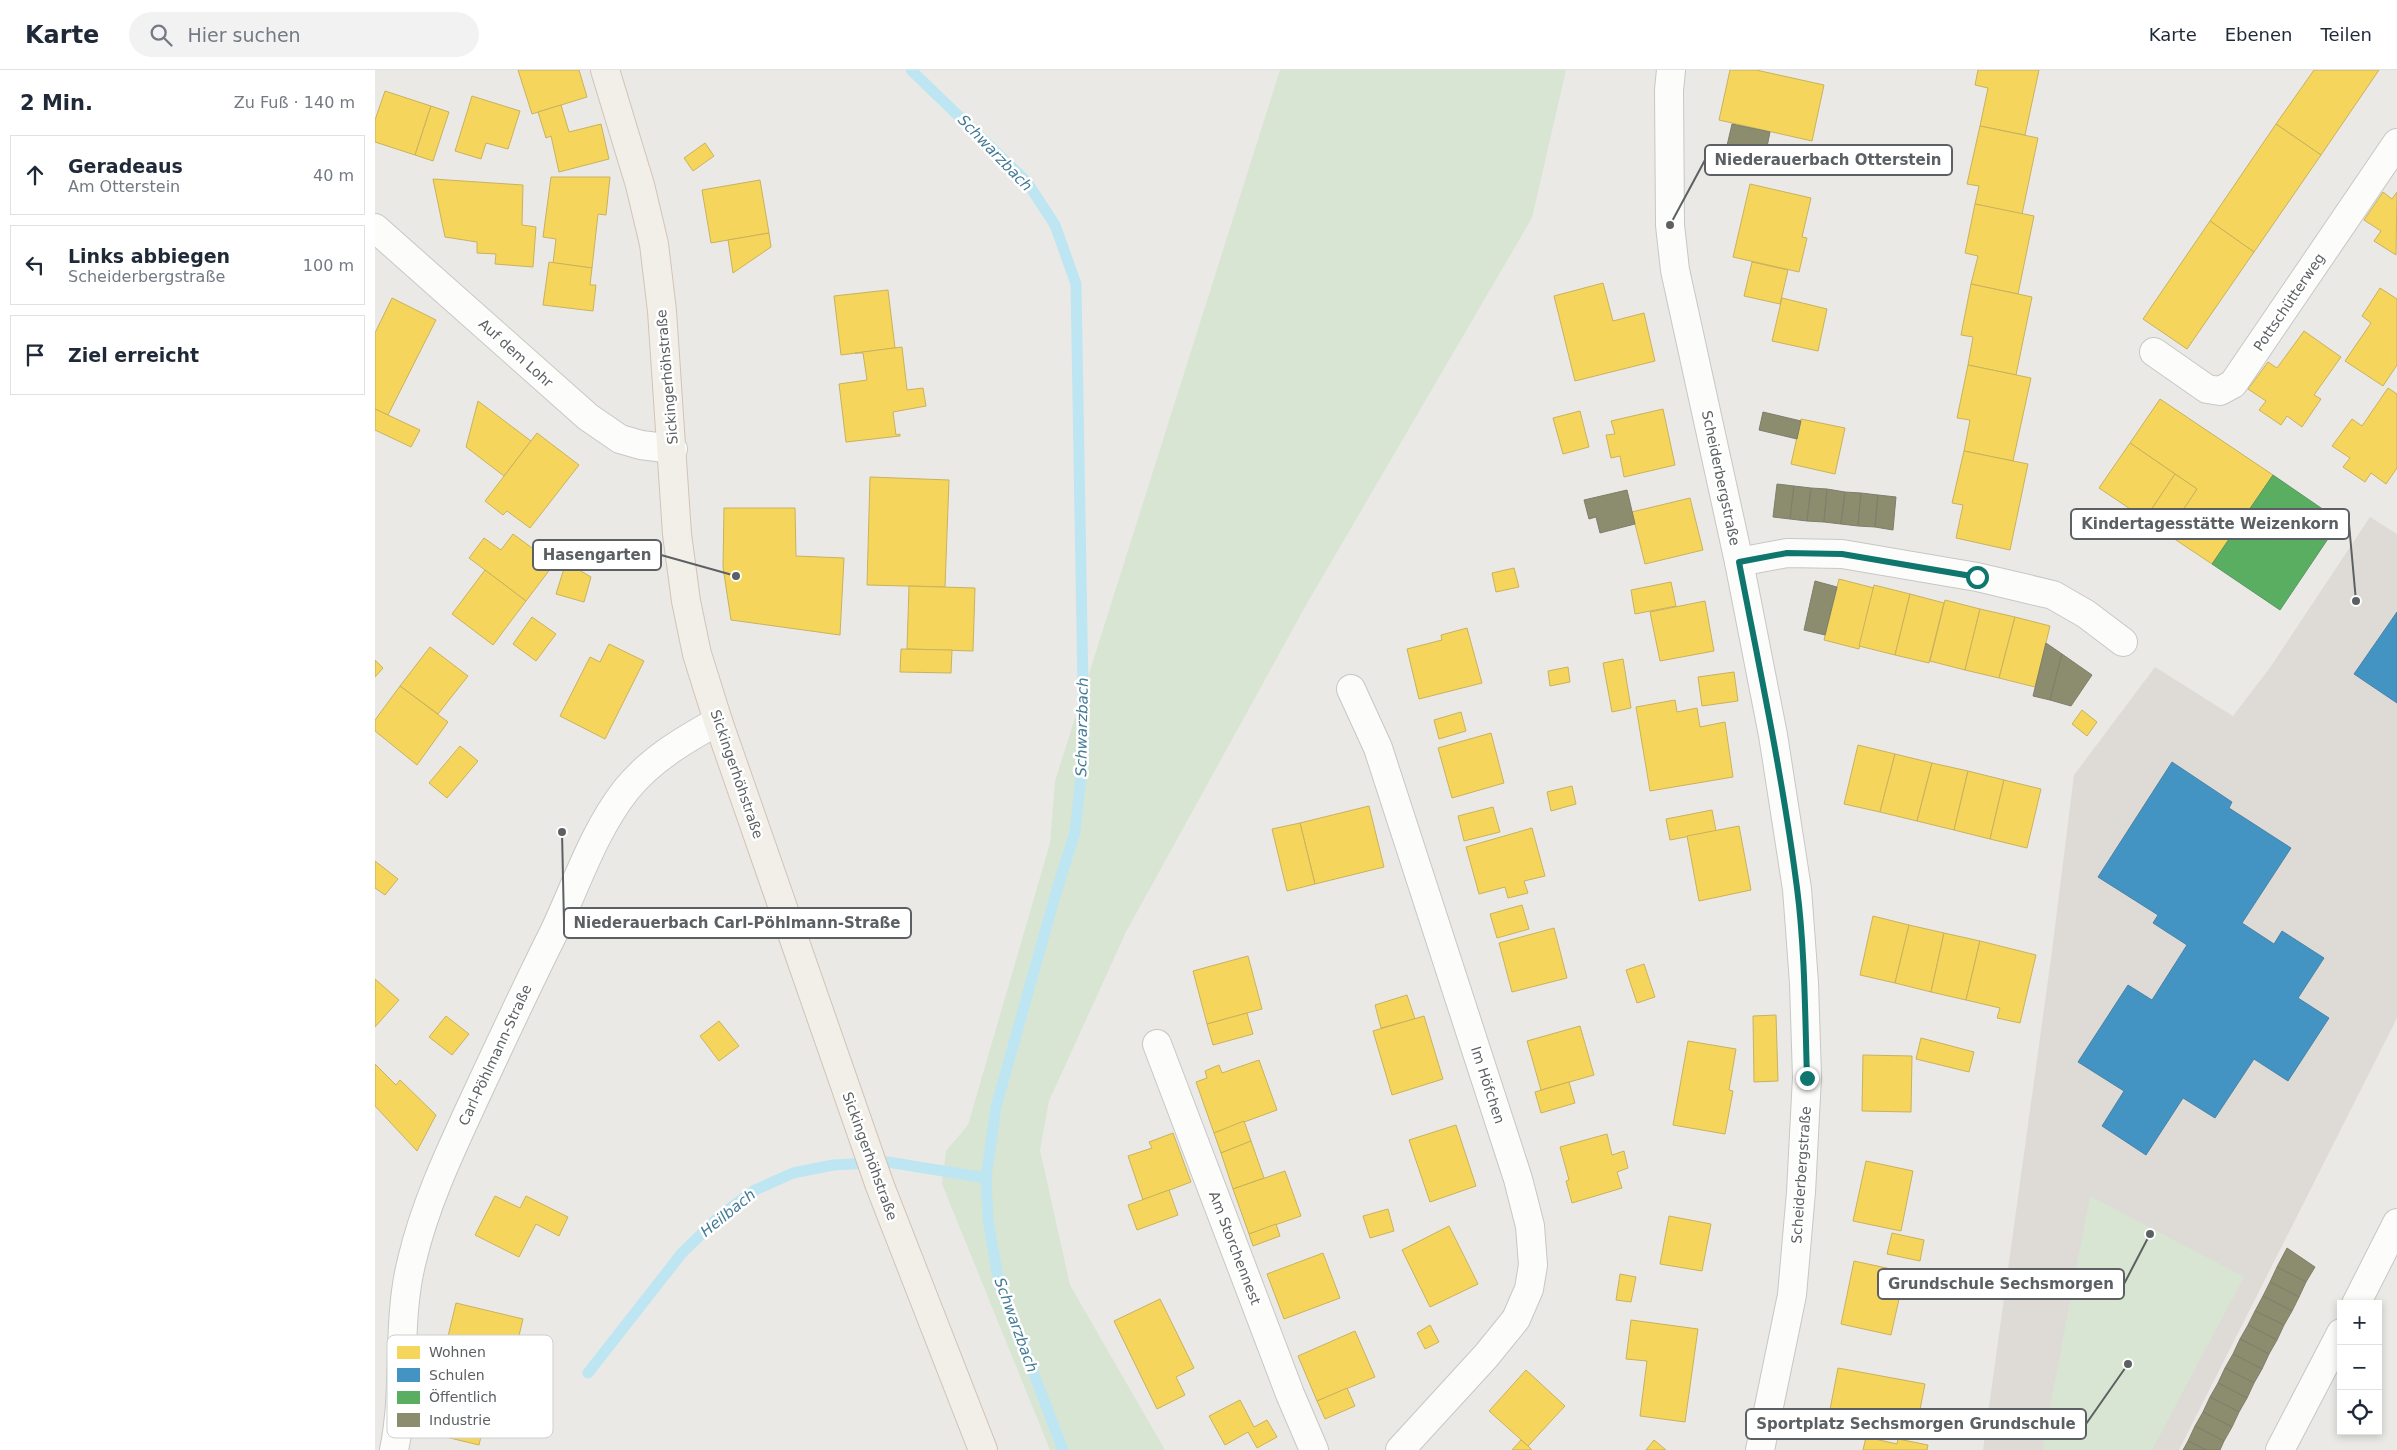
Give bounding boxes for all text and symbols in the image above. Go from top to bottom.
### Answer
search box [129,12,479,57]
text: Karte [25,21,99,49]
icon: search [147,21,175,49]
text: Hier suchen [187,24,301,46]
text: Karte [2149,24,2197,45]
text: Ebenen [2225,24,2293,45]
text: Teilen [2321,24,2372,45]
text: 2 Min. [20,91,93,115]
text: Zu Fuß · 140 m [234,93,355,112]
water label: Schwarzbach [954,111,1036,195]
callout: Niederauerbach Otterstein [1705,145,1952,175]
text: Niederauerbach Otterstein [1715,151,1941,169]
text: Geradeaus [68,155,183,177]
icon: ahead [21,161,49,189]
text: 40 m [313,166,354,185]
text: Am Otterstein [68,177,180,196]
text: Links abbiegen [68,245,230,267]
street label: Pottschütterweg [2250,250,2328,354]
icon: left [21,251,49,279]
text: 100 m [303,256,354,275]
text: Scheiderbergstraße [68,267,225,286]
street label: Sickingerhöhstraße [653,309,681,445]
street label: Auf dem Lohr [476,316,557,391]
icon: arrive [21,341,49,369]
text: Ziel erreicht [68,344,199,366]
street label: Scheiderbergstraße [1699,409,1743,547]
callout: Kindertagesstätte Weizenkorn [2071,509,2349,539]
text: Kindertagesstätte Weizenkorn [2081,515,2339,533]
callout: Hasengarten [533,540,661,570]
text: Hasengarten [543,546,651,564]
route start [1966,566,1989,589]
water label: Schwarzbach [1072,677,1092,777]
street label: Sickingerhöhstraße [707,707,767,841]
callout: Niederauerbach Carl-Pöhlmann-Straße [564,908,911,938]
text: Niederauerbach Carl-Pöhlmann-Straße [573,914,901,932]
street label: Carl-Pöhlmann-Straße [455,982,535,1128]
street label: Im Höfchen [1468,1044,1508,1126]
route end [1796,1067,1819,1090]
street label: Sickingerhöhstraße [839,1090,901,1222]
street label: Scheiderbergstraße [1788,1106,1814,1244]
water label: Heilbach [697,1185,759,1241]
street label: Am Storchennest [1206,1189,1264,1308]
callout: Grundschule Sechsmorgen [1878,1269,2124,1299]
water label: Schwarzbach [991,1275,1041,1375]
text: Grundschule Sechsmorgen [1888,1275,2114,1293]
map controls [2337,1300,2382,1435]
button: + [2337,1300,2382,1345]
legend [387,1335,553,1438]
text: Wohnen [429,1344,486,1360]
button: − [2337,1345,2382,1390]
text: Schulen [429,1367,485,1383]
text: Öffentlich [429,1388,497,1405]
button: locate [2337,1390,2382,1435]
callout: Sportplatz Sechsmorgen Grundschule [1746,1409,2086,1439]
text: Industrie [429,1412,491,1428]
text: Sportplatz Sechsmorgen Grundschule [1756,1415,2076,1433]

